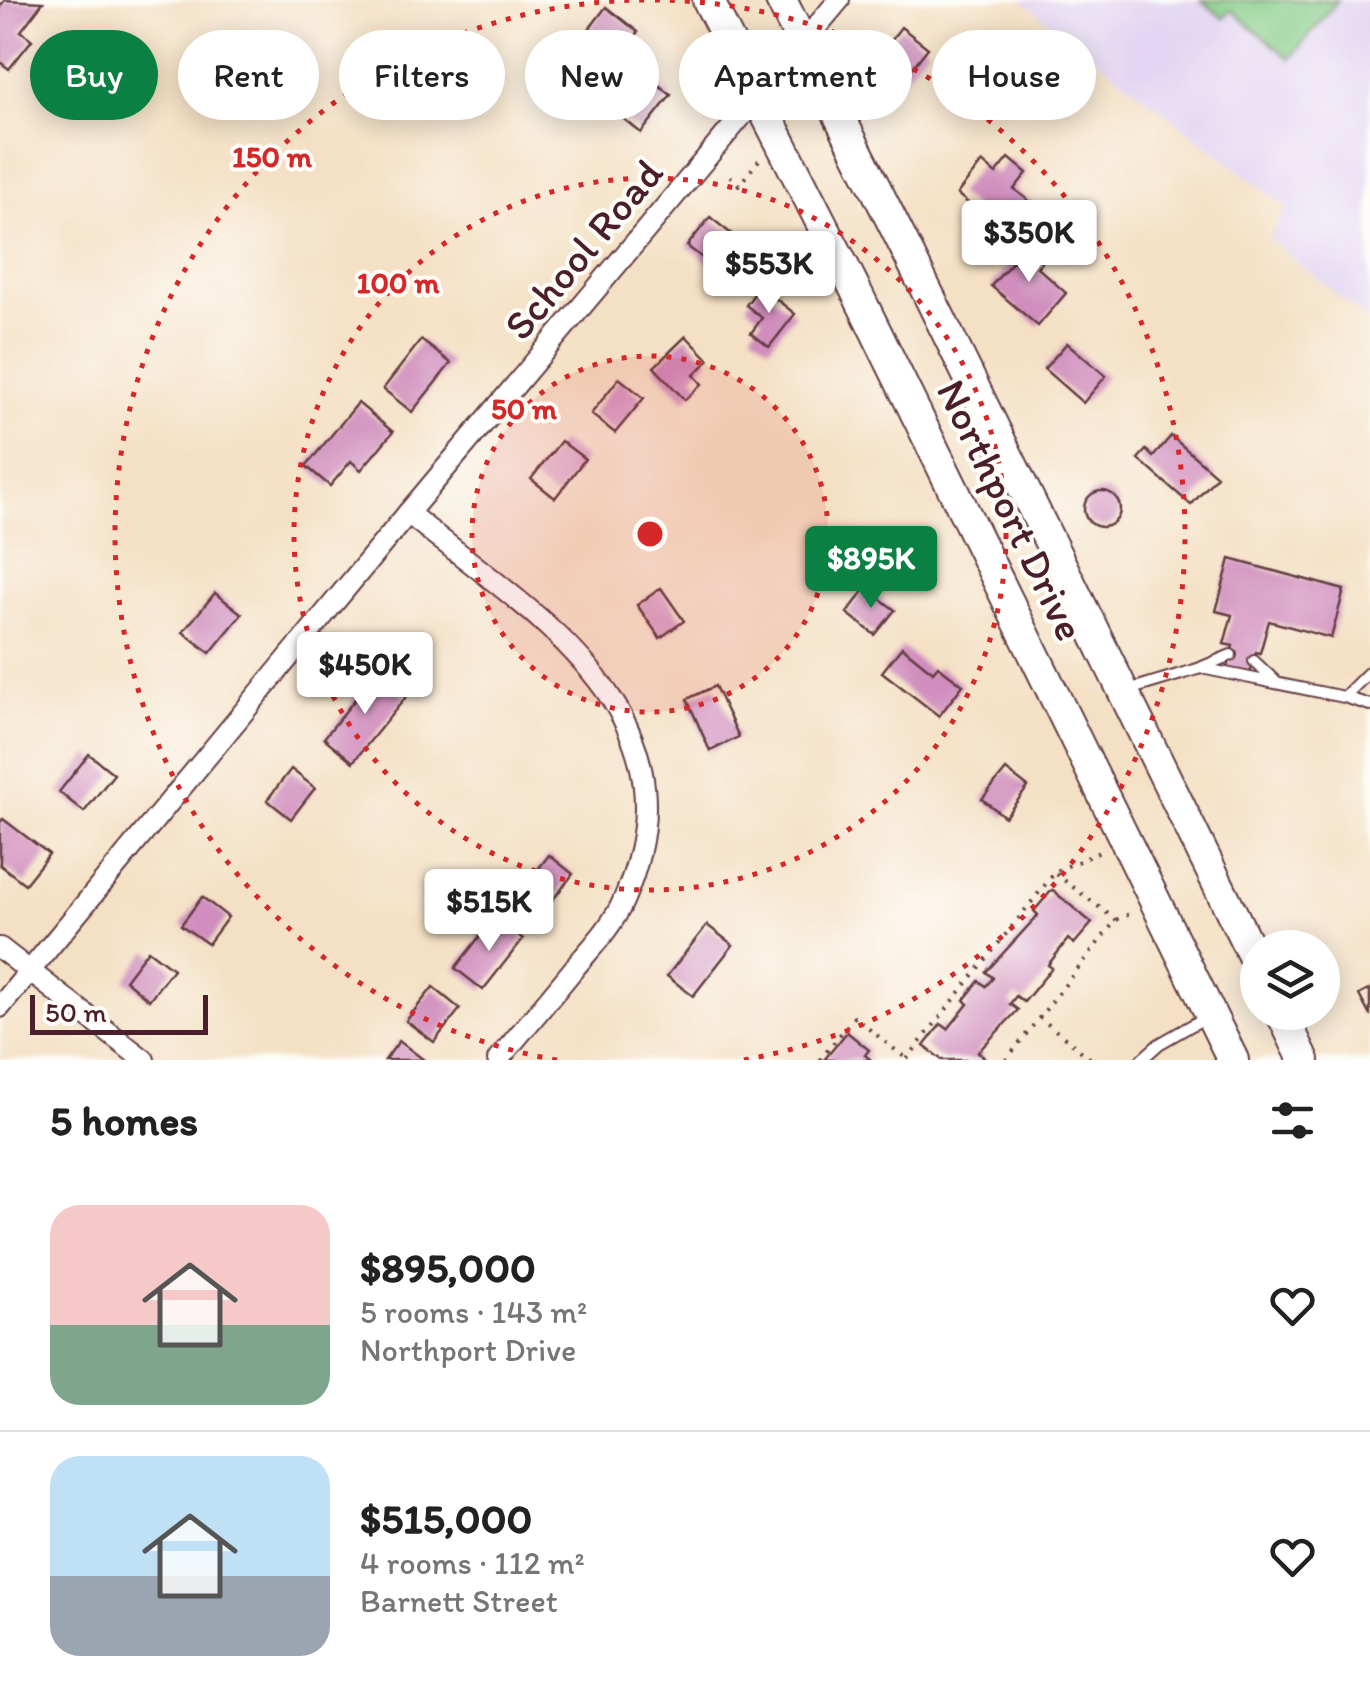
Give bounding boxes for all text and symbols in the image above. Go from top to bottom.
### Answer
chip: Buy [30,30,158,120]
chip: Rent [178,30,319,120]
chip: Filters [339,30,505,120]
chip: New [525,30,659,120]
chip: Apartment [679,30,912,120]
chip: House [932,30,1096,120]
text: 150 m [232,138,313,175]
street label: School Road [493,148,673,350]
pin: $350K [959,200,1099,285]
text: $350K [984,213,1074,251]
pin: $553K [699,231,839,316]
text: $553K [725,244,813,282]
text: 100 m [357,264,440,301]
street label: Northport Drive [926,371,1096,649]
text: 50 m [491,390,558,427]
centre of rings [632,516,668,552]
pin: $895K [801,526,941,611]
text: $895K [827,539,915,577]
pin: $450K [295,632,435,717]
text: $450K [319,645,411,683]
pin: $515K [419,869,559,954]
text: $515K [446,882,532,920]
map controls [1240,930,1340,1030]
button: layers [1240,930,1340,1030]
scale bar [30,990,208,1034]
text: 50 m [45,995,107,1029]
icon: filters [1265,1093,1320,1148]
text: 5 homes [50,1095,198,1146]
text: $895,000 [360,1242,536,1293]
icon: home [130,1245,250,1365]
icon: heart [1265,1278,1320,1333]
text: 5 rooms · 143 m² [360,1293,587,1331]
text: Northport Drive [360,1331,576,1369]
text: $515,000 [360,1493,532,1544]
icon: home [130,1496,250,1616]
icon: heart [1265,1529,1320,1584]
text: 4 rooms · 112 m² [360,1544,585,1582]
text: Barnett Street [360,1582,558,1620]

